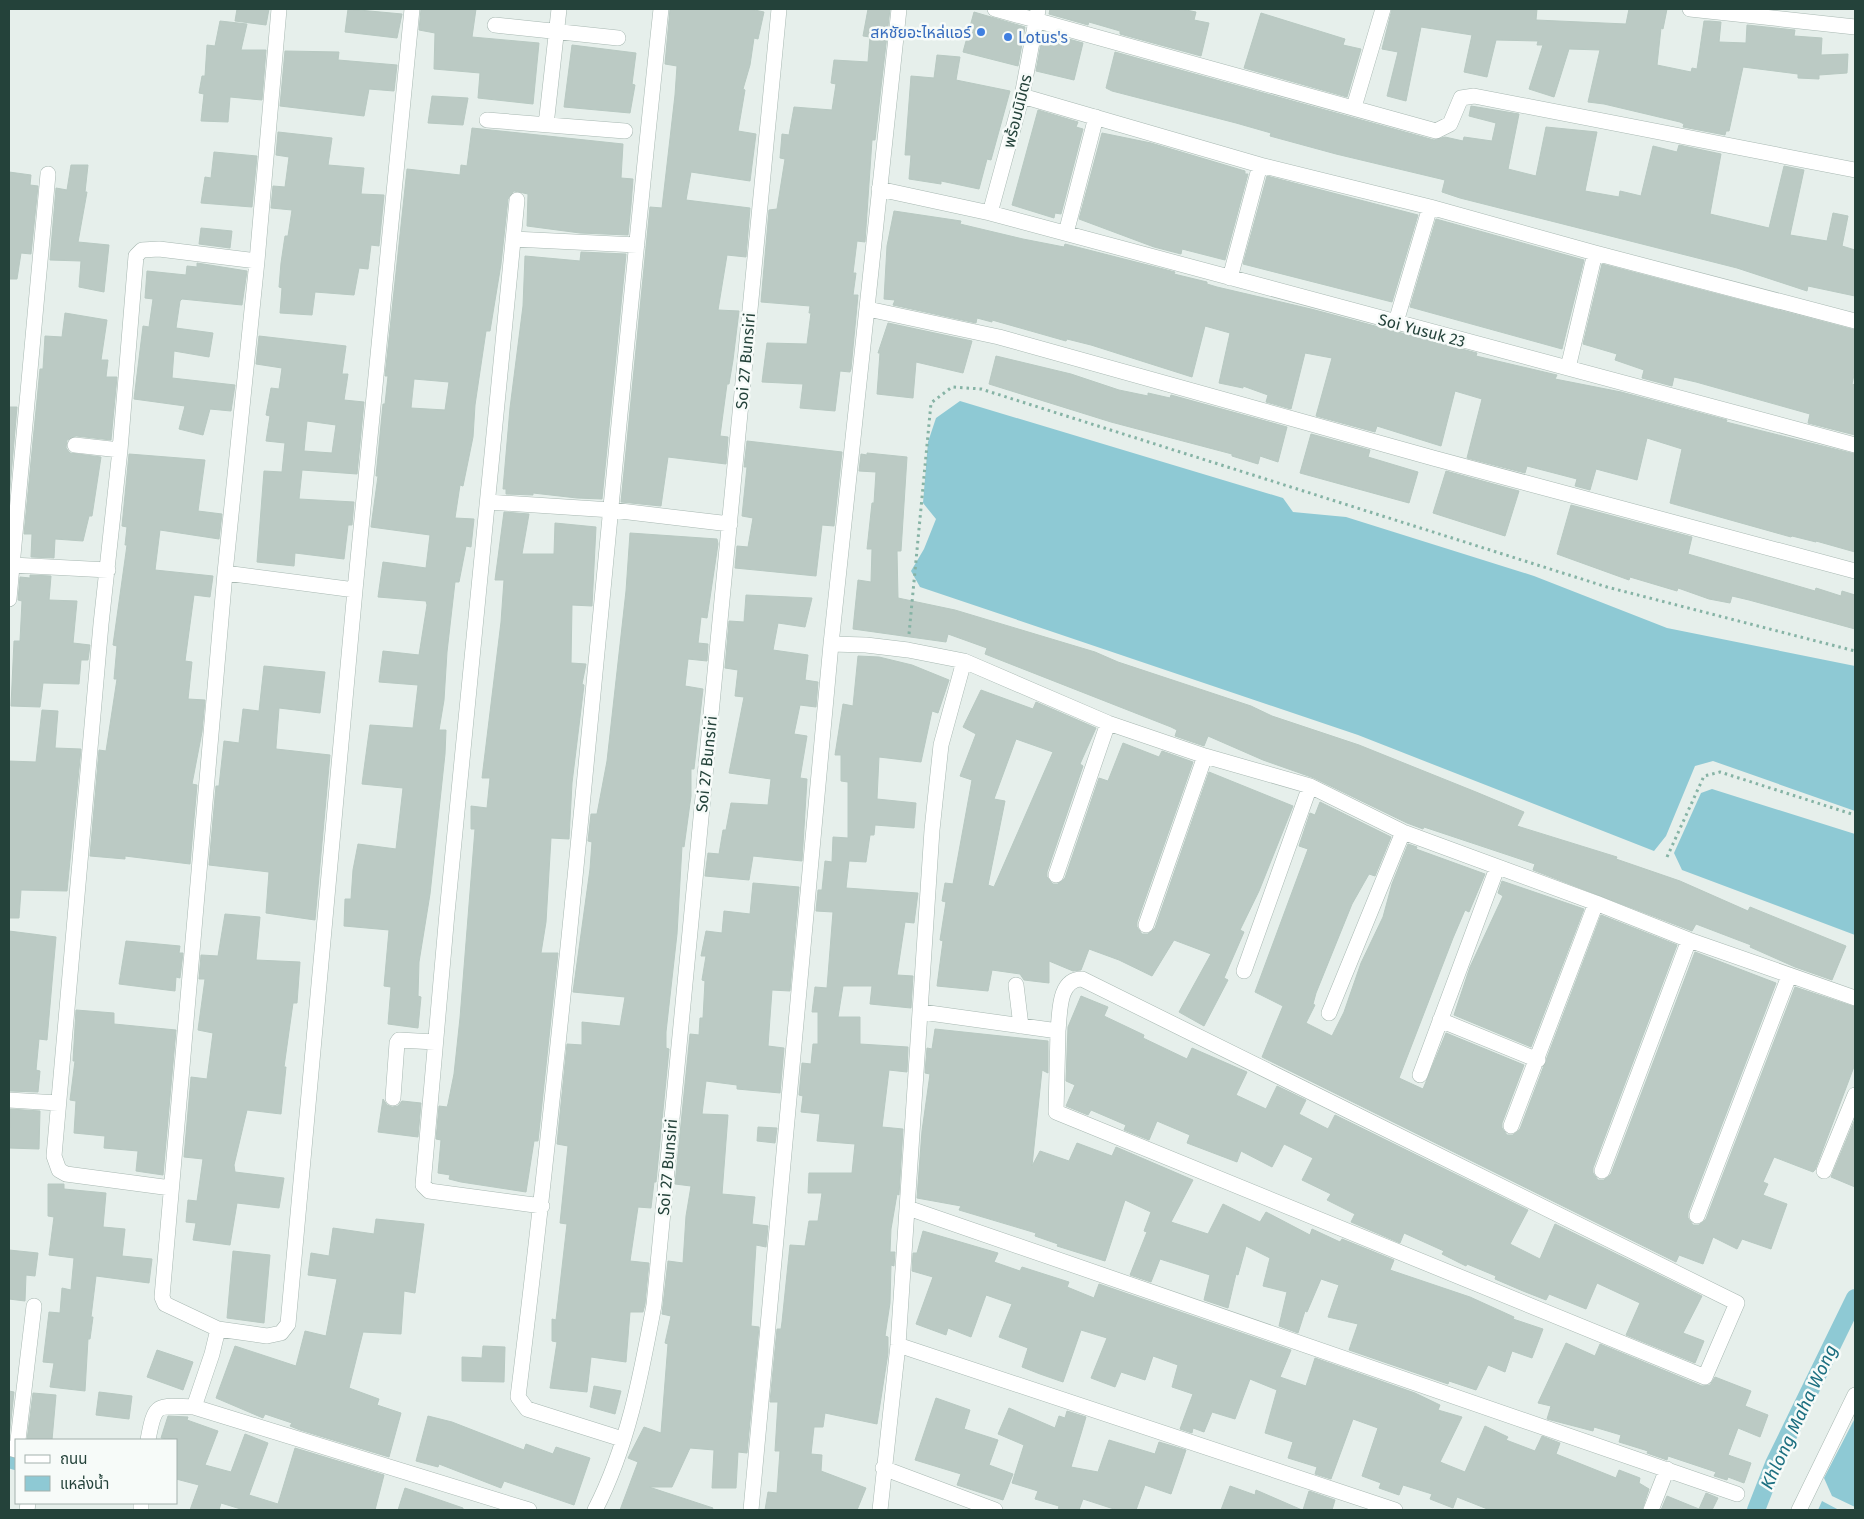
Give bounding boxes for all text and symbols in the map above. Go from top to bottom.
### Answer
place label: สหชัยอะไหล่แอร์ [870,23,972,42]
marker: สหชัยอะไหล่แอร์ [975,26,987,38]
place label: Lotus's [1018,28,1068,47]
marker: Lotus's [1002,31,1014,43]
street label: พร้อมนิมิตร [999,72,1036,150]
street label: Soi Yusuk 23 [1376,310,1467,351]
street label: Soi 27 Bunsiri [732,312,759,410]
street label: Soi 27 Bunsiri [692,715,721,813]
street label: Soi 27 Bunsiri [654,1118,681,1216]
water label: Khlong Maha Wong [1756,1341,1842,1493]
legend [15,1439,178,1504]
text: ถนน [60,1450,87,1468]
text: แหล่งน้ำ [60,1473,109,1493]

